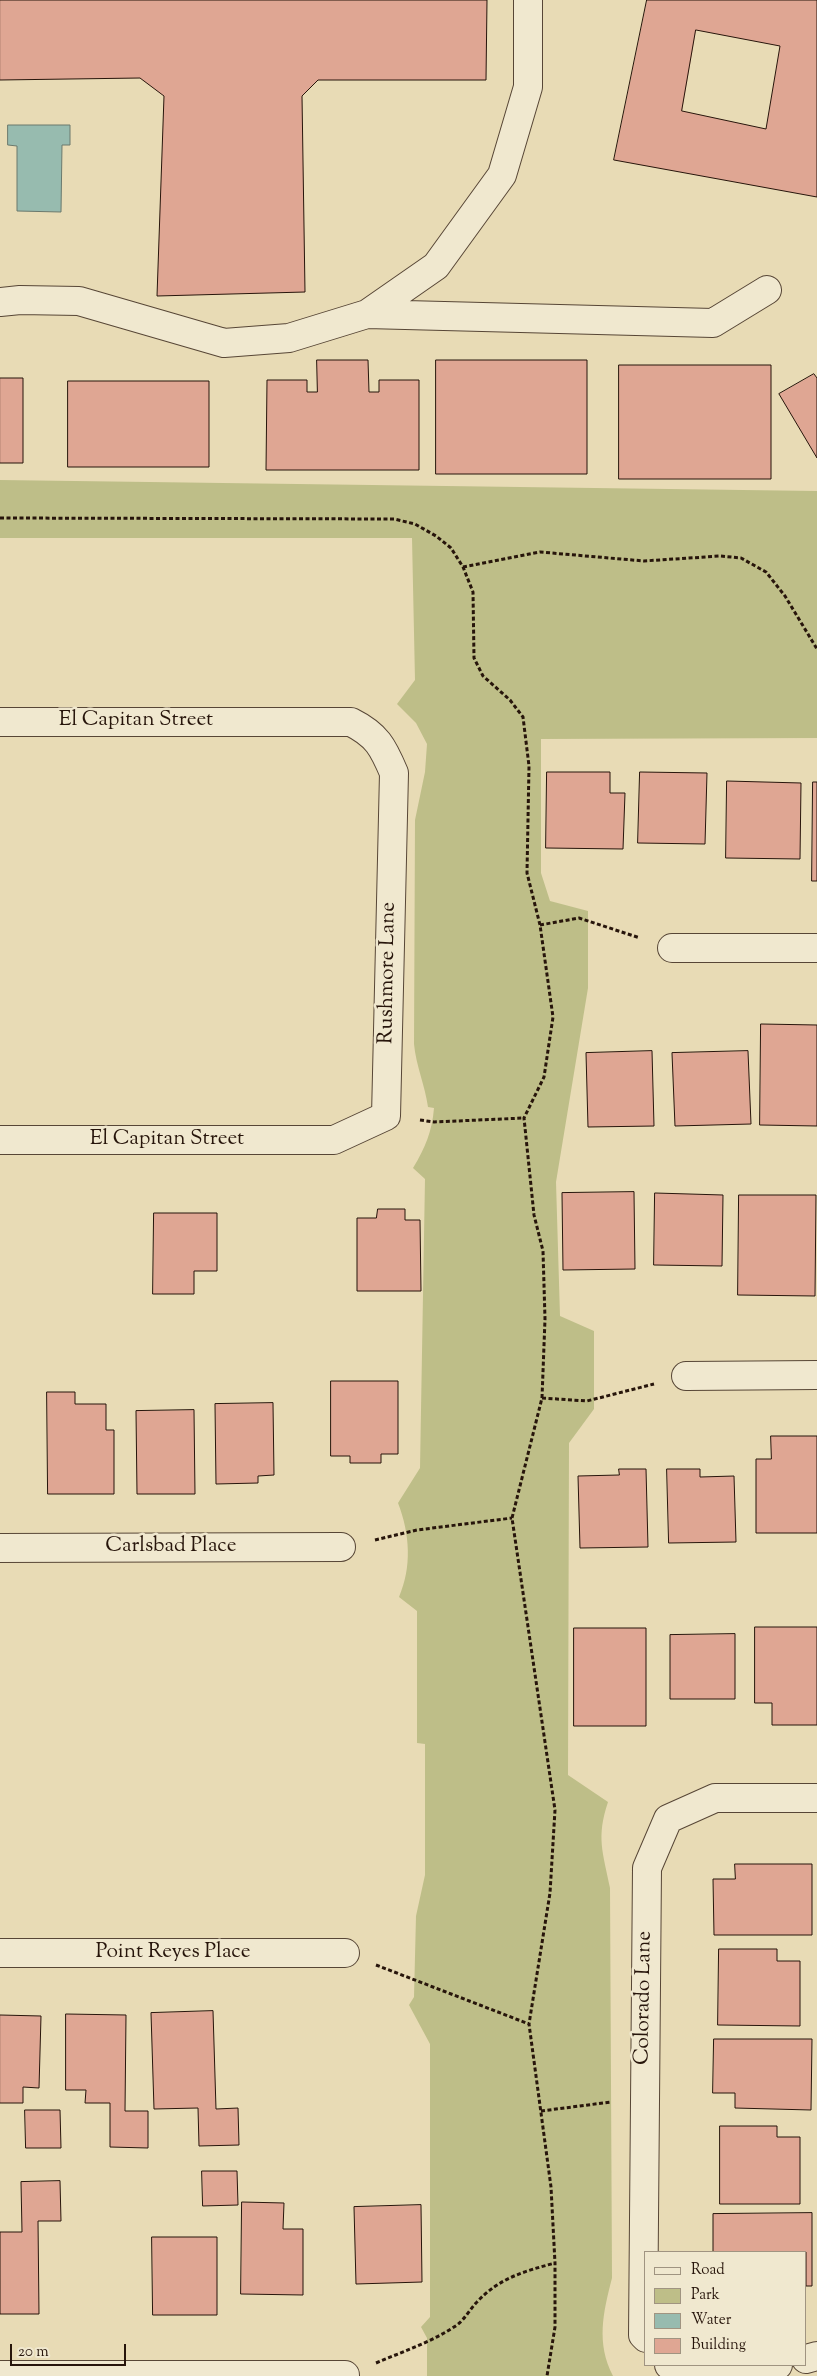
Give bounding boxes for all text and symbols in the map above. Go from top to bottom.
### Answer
street label: El Capitan Street [59,708,213,734]
street label: Rushmore Lane [375,902,403,1044]
street label: El Capitan Street [90,1127,244,1153]
street label: Carlsbad Place [105,1534,237,1560]
street label: Colorado Lane [631,1931,659,2065]
street label: Point Reyes Place [95,1940,251,1966]
legend [644,2251,807,2366]
text: Road [691,2260,725,2281]
text: Park [691,2285,720,2306]
text: Water [691,2310,731,2331]
scale bar [12,2334,129,2366]
text: Building [691,2335,746,2356]
text: 20 m [18,2342,49,2363]

